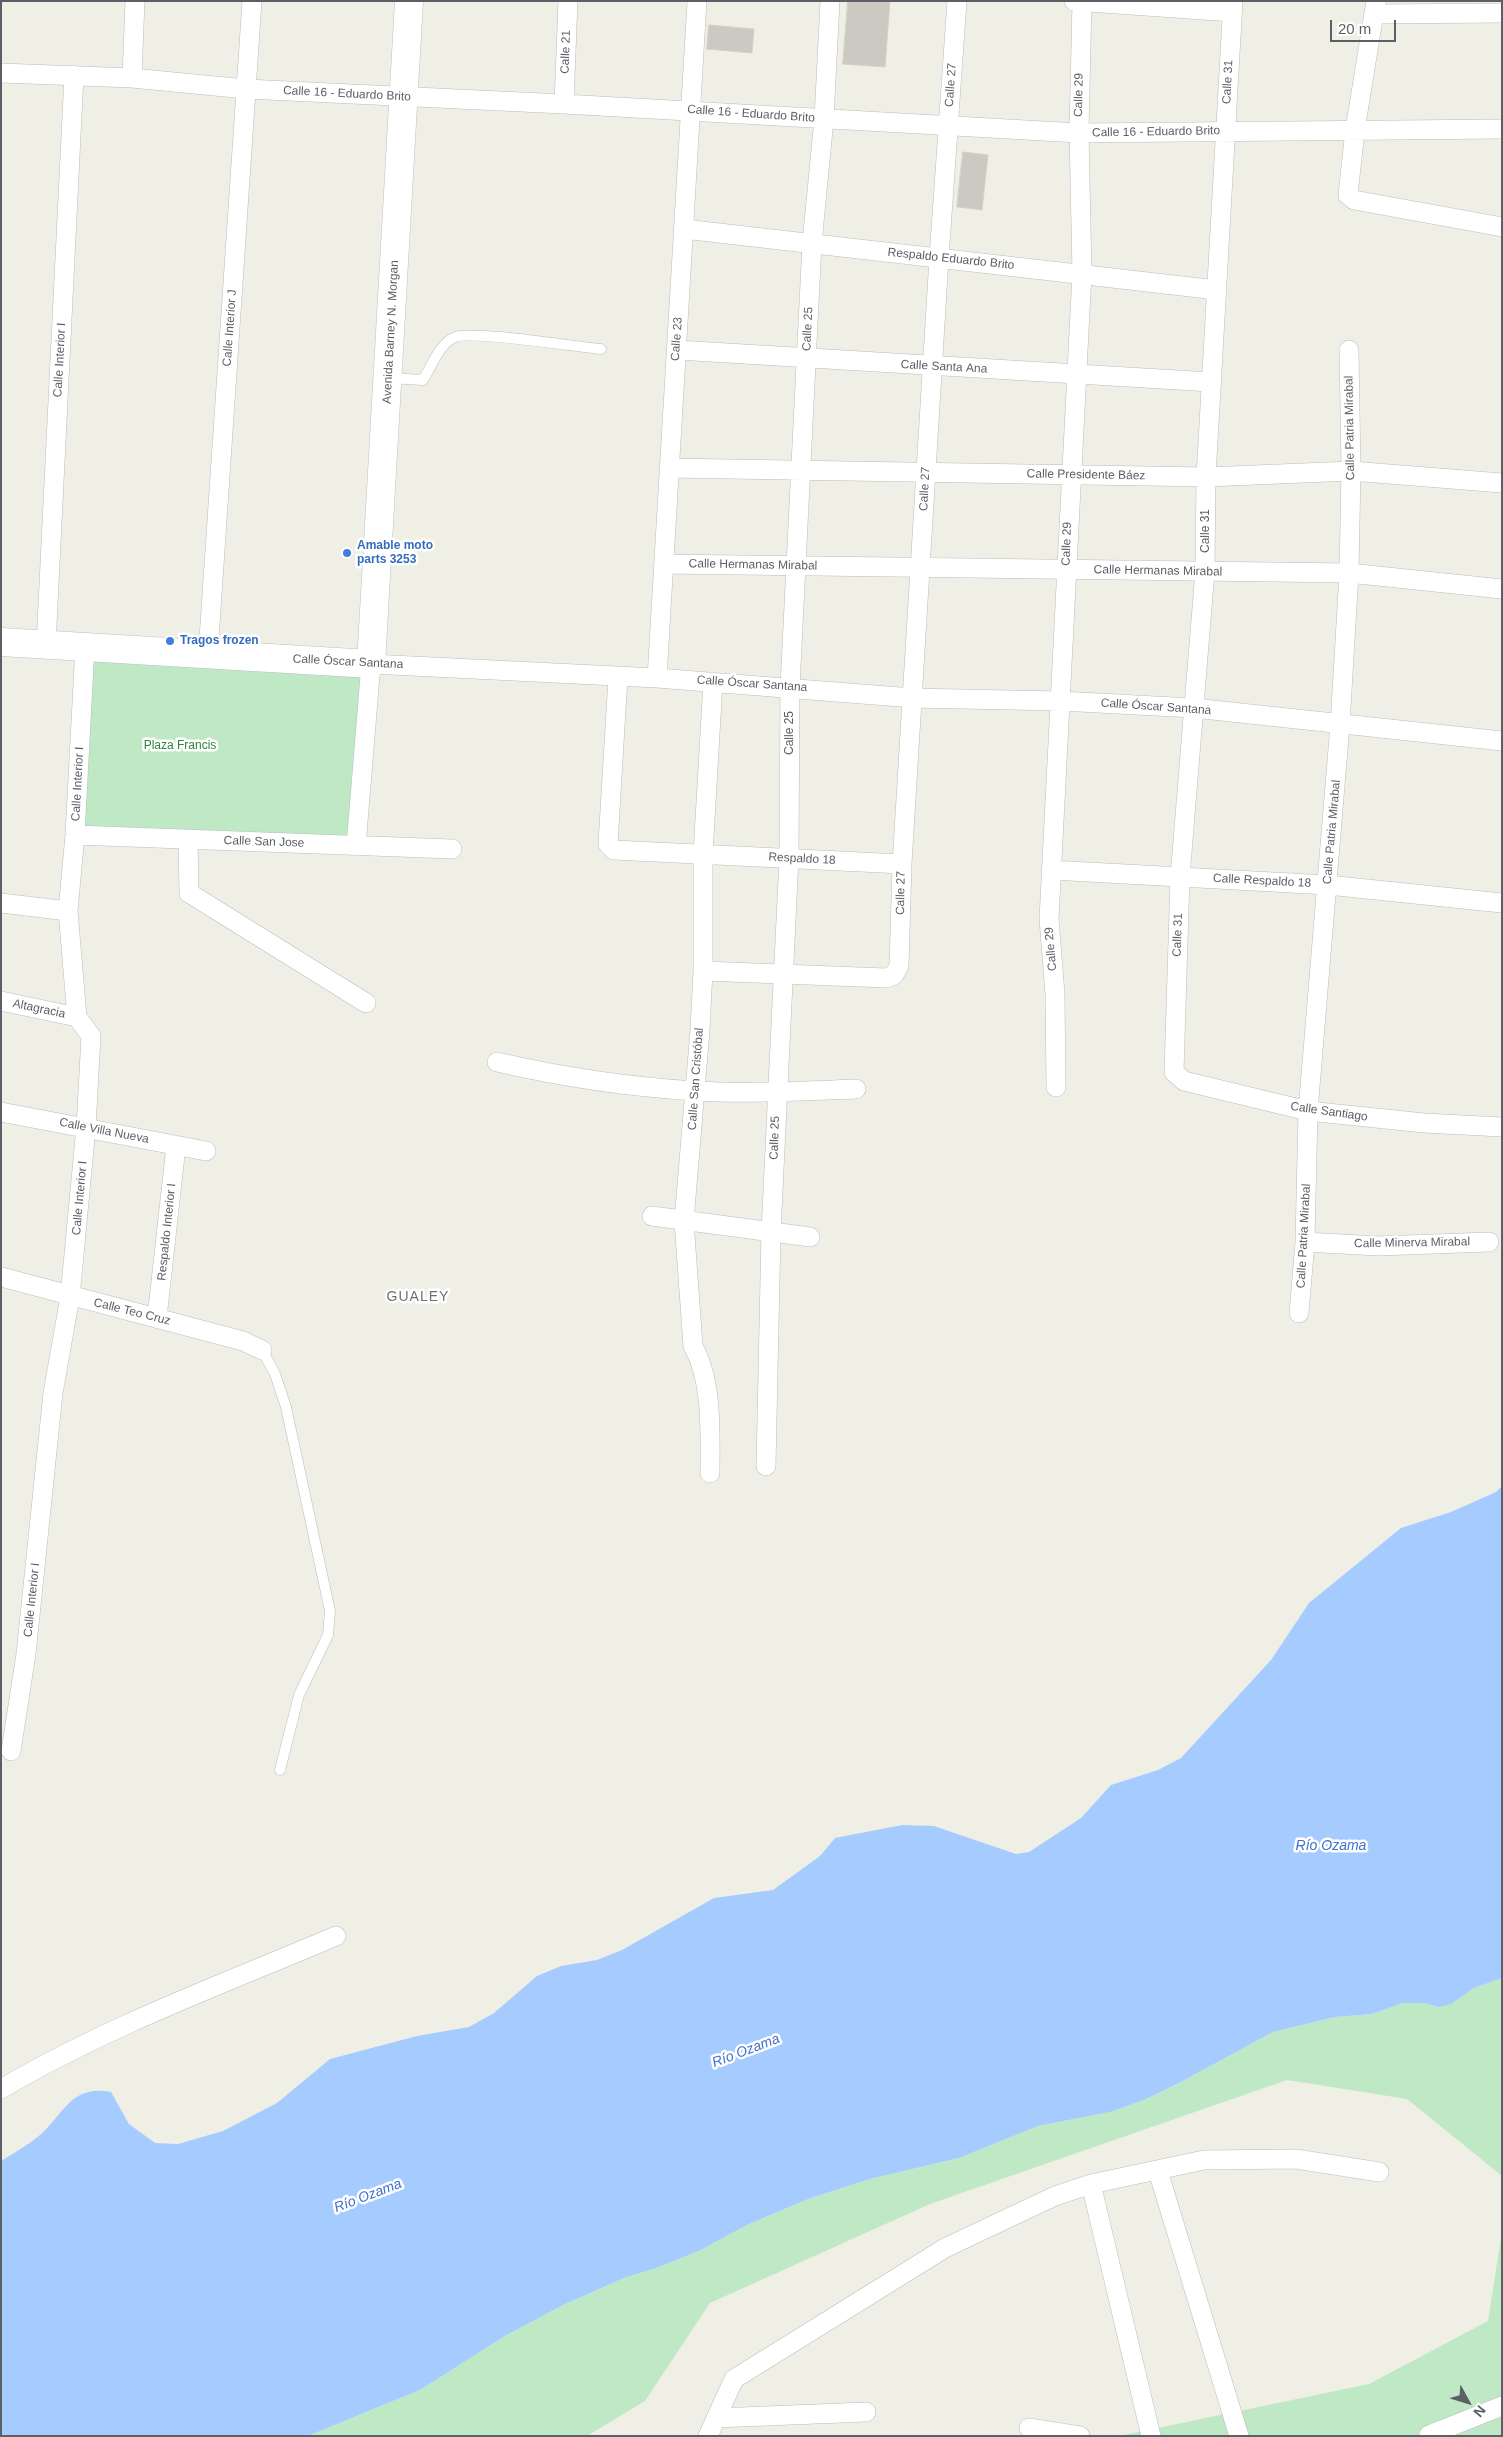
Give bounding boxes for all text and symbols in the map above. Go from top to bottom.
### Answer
scale bar [1333,10,1399,42]
text: 20 m [1338,20,1371,37]
street label: Calle 21 [558,30,574,74]
street label: Calle 31 [1220,60,1236,104]
street label: Calle 27 [942,63,960,107]
street label: Calle 29 [1071,73,1087,117]
street label: Calle 16 - Eduardo Brito [283,83,411,105]
street label: Calle 16 - Eduardo Brito [687,102,815,126]
street label: Calle 16 - Eduardo Brito [1092,124,1220,140]
street label: Respaldo Eduardo Brito [887,245,1015,273]
street label: Avenida Barney N. Morgan [380,260,402,404]
street label: Calle Interior J [220,289,240,367]
street label: Calle 25 [800,307,816,351]
street label: Calle 23 [668,317,686,361]
street label: Calle Interior I [51,322,69,398]
street label: Calle Santa Ana [900,358,988,376]
street label: Calle Patria Mirabal [1342,376,1358,480]
street label: Calle 27 [917,467,933,511]
street label: Calle Presidente Báez [1027,467,1145,483]
street label: Calle 31 [1199,509,1213,553]
street label: Calle 29 [1059,522,1075,566]
place label: Amable moto parts 3253 [357,539,433,567]
marker: Amable moto parts 3253 [341,547,353,559]
street label: Calle Hermanas Mirabal [689,557,817,573]
street label: Calle Hermanas Mirabal [1094,563,1222,579]
place label: Tragos frozen [180,634,259,648]
marker: Tragos frozen [164,635,176,647]
street label: Calle Óscar Santana [292,652,404,672]
street label: Calle Óscar Santana [696,673,808,695]
street label: Calle Óscar Santana [1100,696,1212,718]
street label: Calle 25 [783,711,797,755]
park label: Plaza Francis [144,739,216,753]
street label: Calle Interior I [69,746,87,822]
street label: Calle Patria Mirabal [1320,779,1344,885]
street label: Calle San Jose [223,833,305,851]
street label: Respaldo 18 [768,850,836,868]
street label: Calle 27 [893,871,909,915]
street label: Calle Respaldo 18 [1213,871,1311,891]
street label: Calle 31 [1170,913,1186,957]
street label: Calle 29 [1042,926,1060,972]
street label: Altagracia [11,996,67,1022]
street label: Calle San Cristóbal [685,1027,707,1131]
street label: Calle Santiago [1289,1099,1369,1125]
street label: Calle Villa Nueva [58,1115,150,1147]
street label: Calle 25 [767,1116,783,1160]
street label: Calle Interior I [70,1160,90,1236]
street label: Respaldo Interior I [155,1182,179,1282]
street label: Calle Patria Mirabal [1294,1183,1314,1289]
street label: Calle Minerva Mirabal [1354,1235,1470,1251]
district label: GUALEY [386,1289,450,1305]
street label: Calle Teo Cruz [92,1295,172,1329]
street label: Calle Interior I [21,1562,43,1638]
water label: Río Ozama [1296,1838,1366,1854]
water label: Río Ozama [710,2030,782,2072]
water label: Río Ozama [332,2175,404,2217]
north arrow [1443,2377,1493,2427]
text: N [1470,2402,1489,2420]

